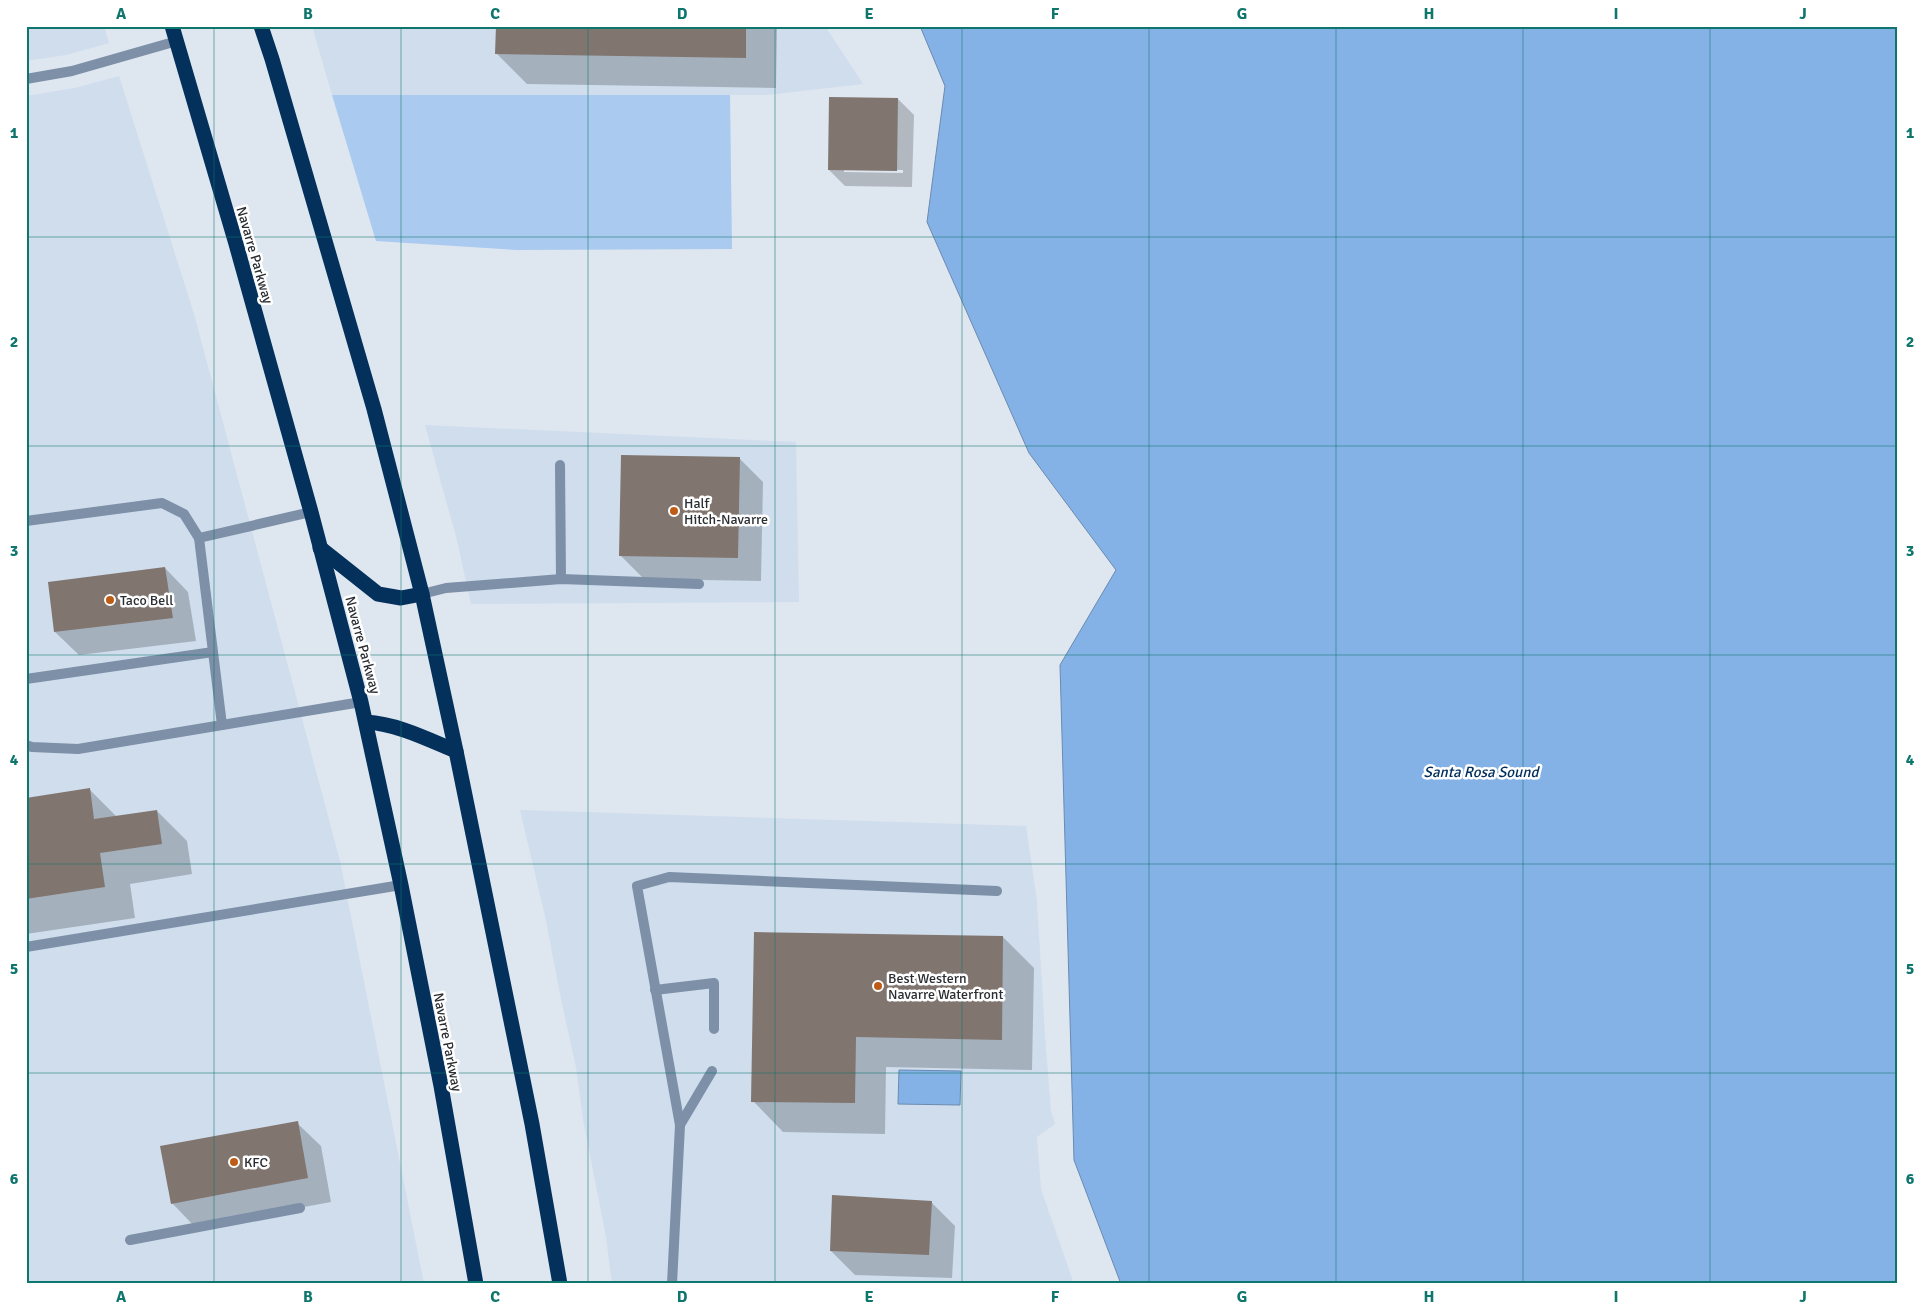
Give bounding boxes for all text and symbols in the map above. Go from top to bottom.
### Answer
text: A [116,4,127,24]
text: B [303,4,313,24]
text: C [490,4,500,24]
text: D [677,4,688,24]
text: E [864,4,874,24]
text: F [1051,4,1060,24]
text: G [1237,4,1247,24]
text: H [1424,4,1434,24]
text: I [1613,4,1619,24]
text: J [1799,4,1807,24]
text: 1 [10,123,19,143]
text: 1 [1906,123,1915,143]
street label: Navarre Parkway [233,205,277,306]
text: 2 [10,332,18,352]
text: 2 [1906,332,1914,352]
place label: Half Hitch-Navarre [684,495,768,528]
marker: Half Hitch-Navarre [668,505,680,517]
text: 3 [10,541,18,561]
text: 3 [1906,541,1914,561]
place label: Taco Bell [120,592,173,609]
marker: Taco Bell [104,594,116,606]
street label: Navarre Parkway [341,594,384,696]
text: 4 [10,750,19,770]
text: 4 [1906,750,1915,770]
water label: Santa Rosa Sound [1424,763,1540,781]
text: 5 [10,959,18,979]
text: 5 [1906,959,1914,979]
place label: Best Western Navarre Waterfront [888,970,1003,1003]
marker: Best Western Navarre Waterfront [872,980,884,992]
street label: Navarre Parkway [430,991,466,1093]
place label: KFC [244,1154,268,1171]
marker: KFC [228,1156,240,1168]
text: 6 [10,1169,19,1189]
text: 6 [1906,1169,1915,1189]
text: A [116,1287,127,1307]
text: B [303,1287,313,1307]
text: C [490,1287,500,1307]
text: D [677,1287,688,1307]
text: E [864,1287,874,1307]
text: F [1051,1287,1060,1307]
text: G [1237,1287,1247,1307]
text: H [1424,1287,1434,1307]
text: I [1613,1287,1619,1307]
text: J [1799,1287,1807,1307]

